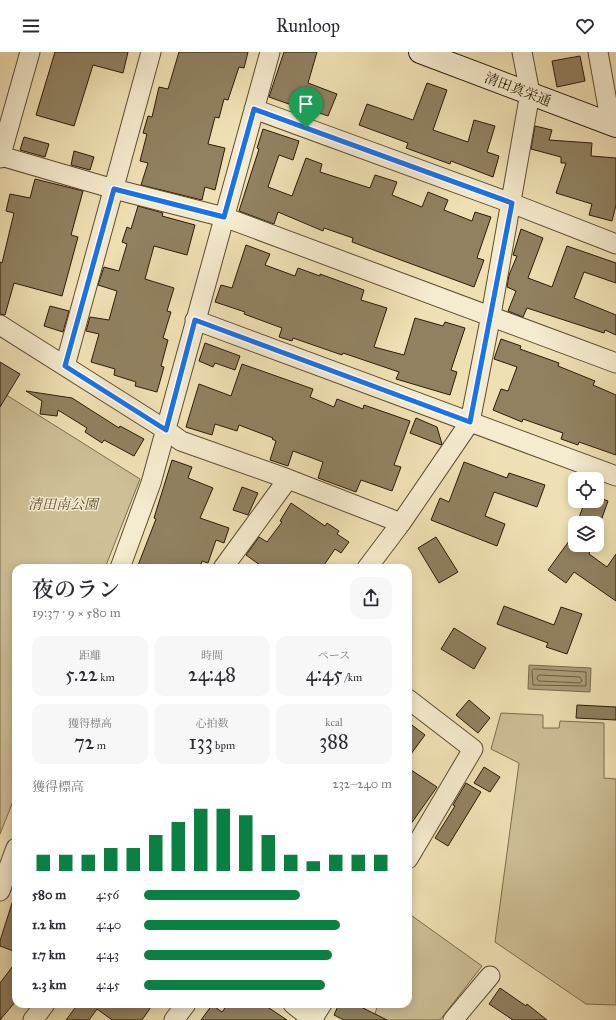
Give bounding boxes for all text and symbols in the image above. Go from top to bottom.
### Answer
icon: menu [20,15,42,37]
text: Runloop [276,15,340,37]
icon: heart [574,15,596,37]
street label: 清田真栄通 [482,69,554,110]
pin [289,87,323,128]
icon: arrive [295,93,317,115]
map controls [568,472,604,552]
button: locate [568,472,604,508]
park label: 清田南公園 [28,496,100,513]
button: layers [568,516,604,552]
text: 夜のラン [32,576,120,603]
button: share [350,577,392,619]
text: 19:37 · 9 × 580 m [32,605,121,621]
text: 距離 [79,649,101,662]
text: 時間 [201,649,223,662]
text: ペース [318,649,350,662]
text: 5.22 [65,662,98,686]
text: 24:48 [188,662,236,686]
text: 4:45 [306,662,342,686]
text: km [98,671,115,684]
text: /km [342,671,362,684]
text: kcal [325,716,343,729]
text: 獲得標高 [68,717,112,730]
text: 心拍数 [196,717,229,730]
text: 388 [319,729,349,753]
text: 72 [74,730,94,754]
text: 133 [189,730,213,754]
text: m [94,739,106,752]
text: bpm [213,739,235,752]
text: 232–240 m [332,776,392,792]
text: 獲得標高 [32,779,84,795]
text: 580 m [32,887,66,903]
text: 4:56 [96,887,119,903]
text: 1.2 km [32,917,66,933]
text: 4:40 [96,917,121,933]
text: 1.7 km [32,947,66,963]
text: 4:43 [96,947,119,963]
text: 2.3 km [32,977,66,993]
text: 4:45 [96,977,120,993]

